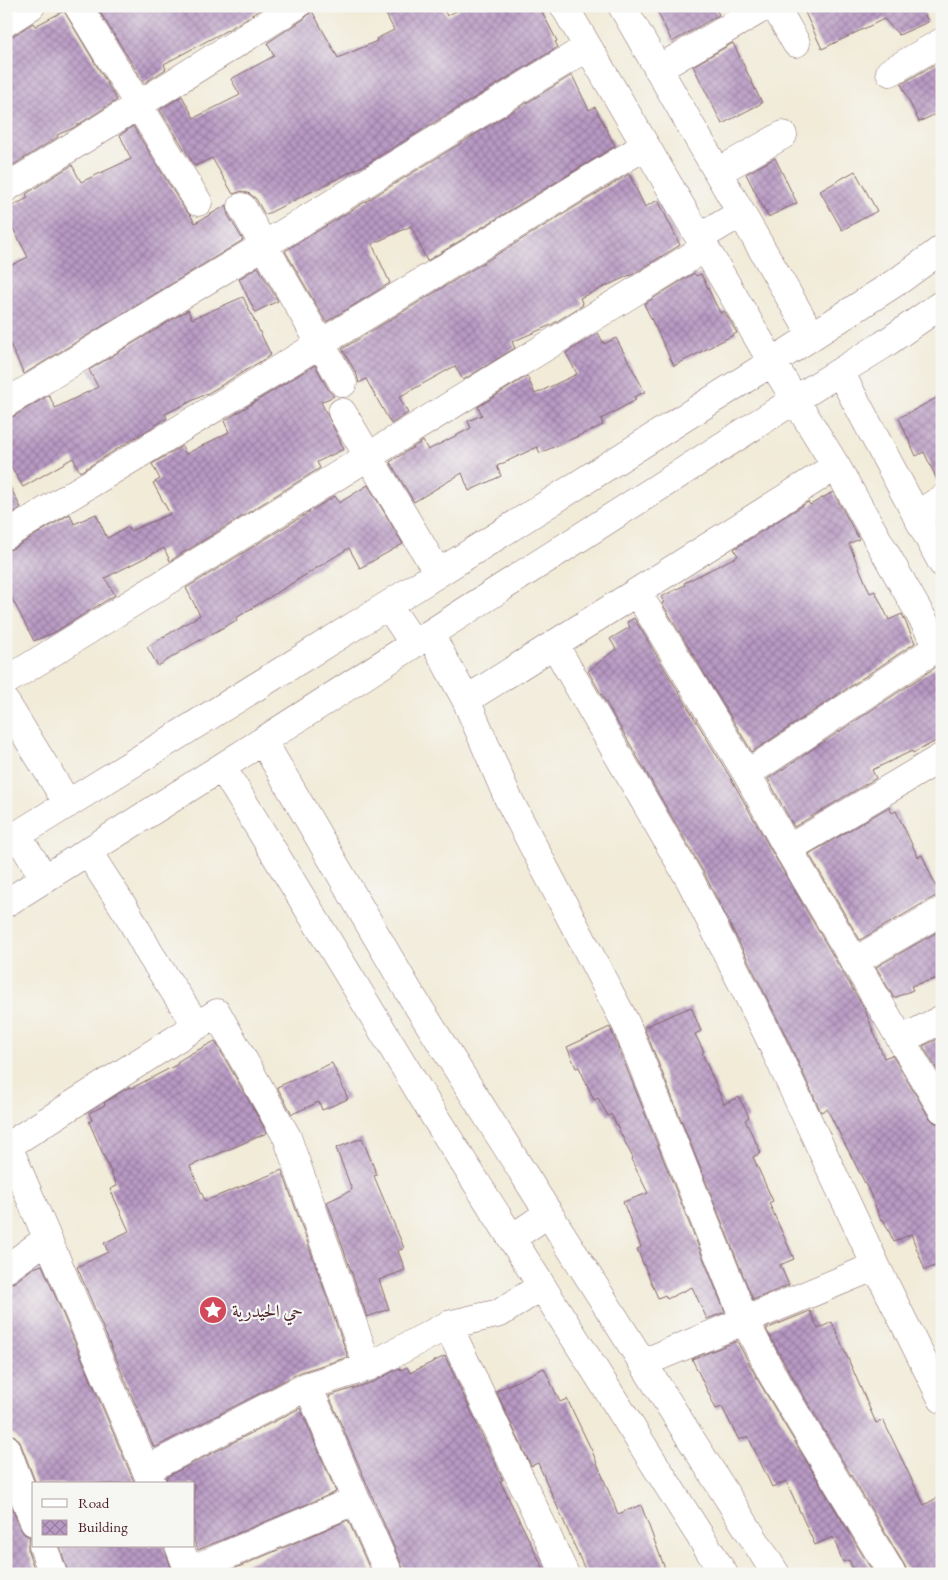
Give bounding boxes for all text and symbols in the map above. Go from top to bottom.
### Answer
place icon: حي الحيدرية [198,1295,228,1325]
place label: حي الحيدرية [232,1299,303,1326]
legend [32,1482,195,1548]
text: Road [78,1493,110,1512]
text: Building [78,1517,128,1536]

